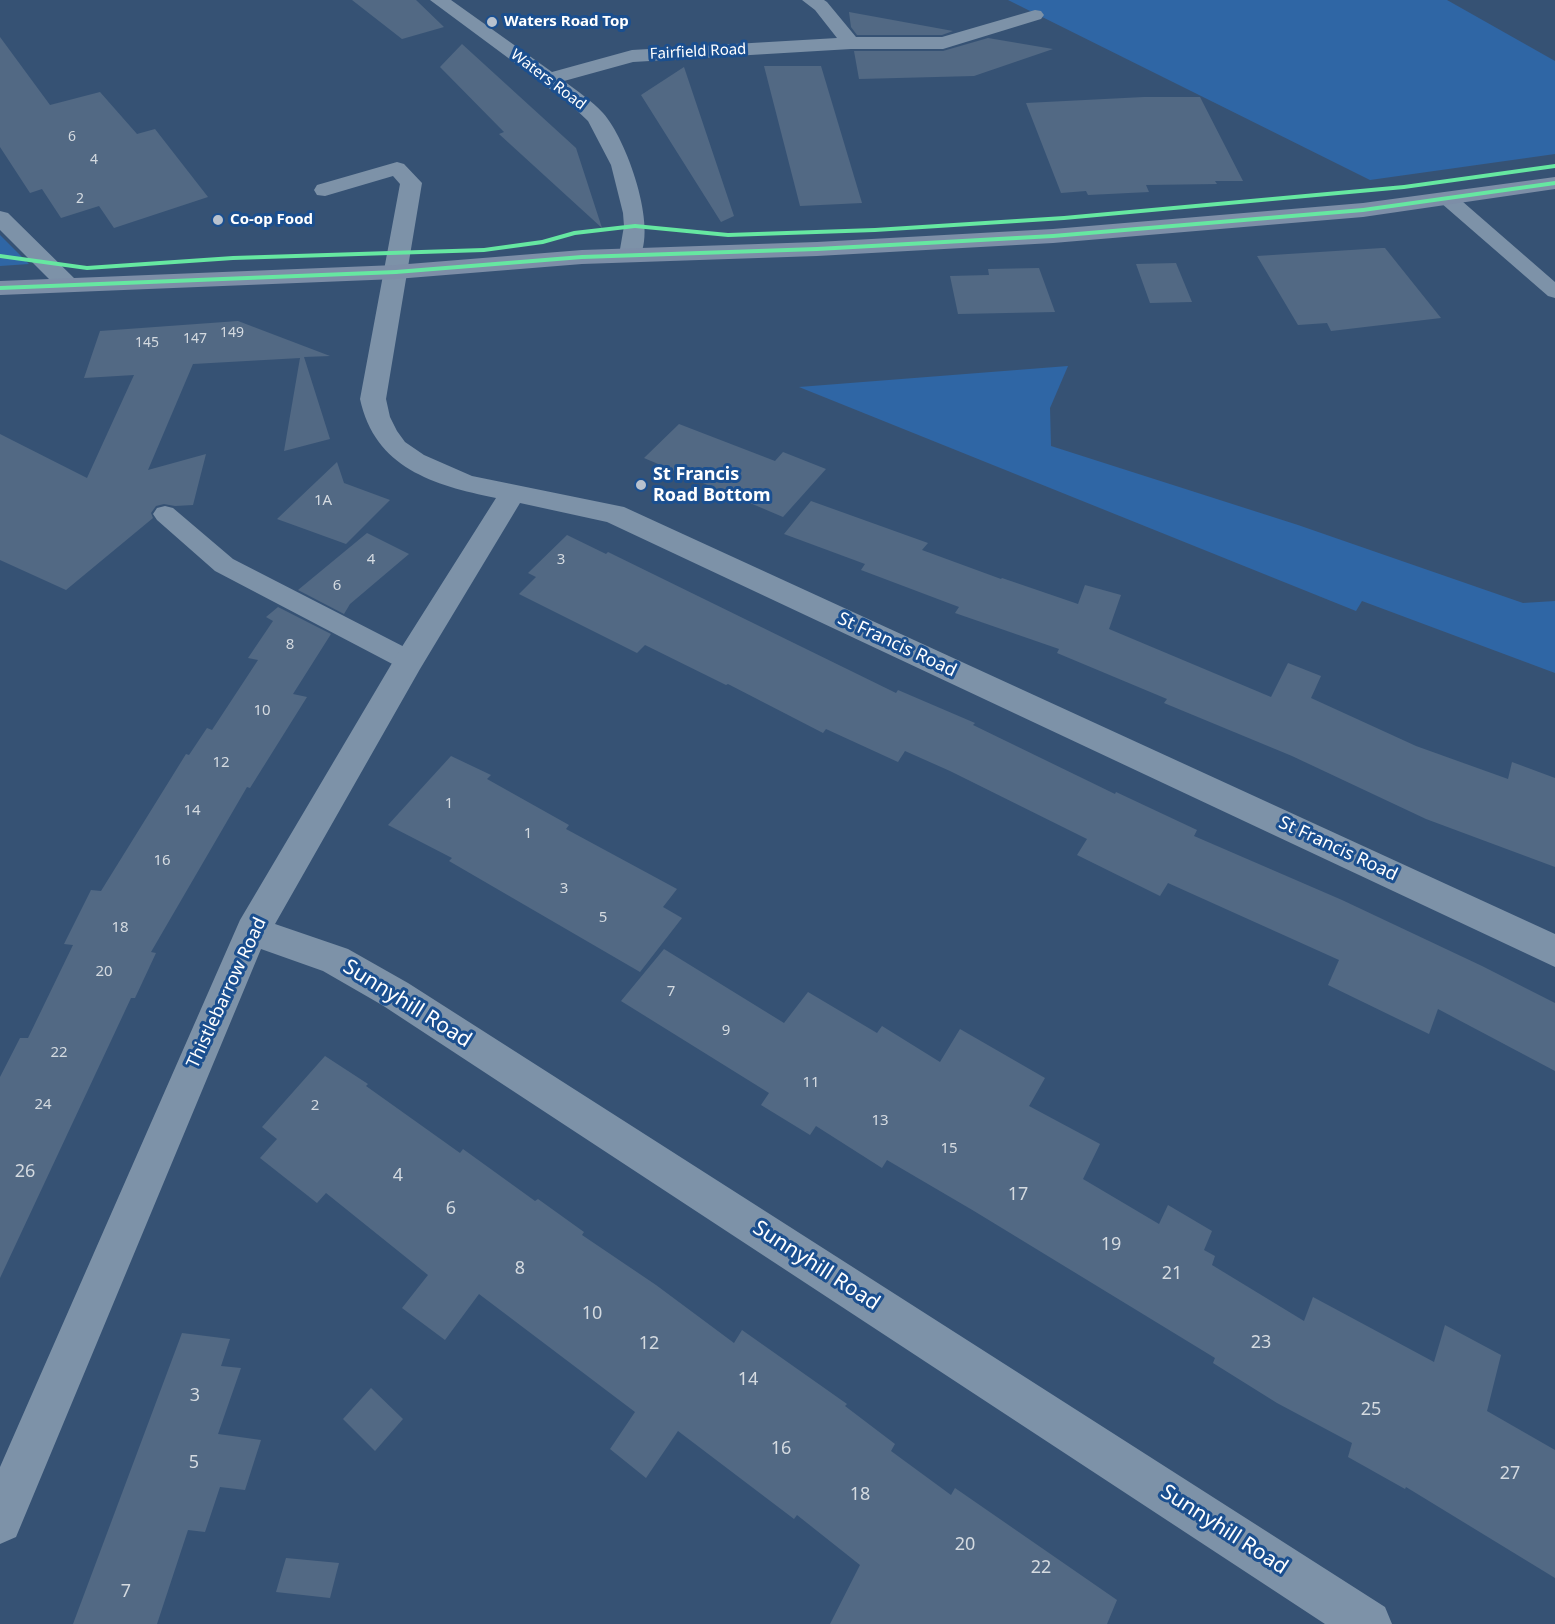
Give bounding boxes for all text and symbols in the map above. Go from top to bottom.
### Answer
place label: Waters Road Top [504,13,629,31]
marker: Waters Road Top [485,15,499,29]
street label: Fairfield Road [649,40,747,64]
street label: Waters Road [507,46,589,114]
house number: 6 [68,129,76,145]
house number: 4 [90,152,98,168]
house number: 2 [76,191,84,207]
place label: Co-op Food [230,211,313,229]
marker: Co-op Food [211,213,225,227]
house number: 149 [220,325,244,341]
house number: 147 [183,331,207,347]
house number: 145 [135,335,159,351]
place label: St Francis Road Bottom [653,464,771,506]
marker: St Francis Road Bottom [634,478,648,492]
house number: 1A [314,492,332,510]
house number: 4 [367,551,375,569]
house number: 3 [557,551,565,569]
house number: 6 [333,577,341,595]
street label: St Francis Road [834,608,960,682]
house number: 8 [286,636,294,654]
house number: 10 [253,702,271,720]
house number: 12 [212,754,230,772]
house number: 1 [445,795,453,813]
house number: 14 [183,802,201,820]
street label: St Francis Road [1275,812,1401,886]
house number: 1 [524,825,532,843]
house number: 16 [153,852,171,870]
house number: 3 [560,880,568,898]
house number: 5 [599,909,607,927]
street label: Thistlebarrow Road [183,914,271,1072]
house number: 18 [111,919,129,937]
street label: Sunnyhill Road [338,955,476,1053]
house number: 20 [95,963,113,981]
house number: 7 [667,983,675,1001]
house number: 9 [722,1022,730,1040]
house number: 22 [50,1044,68,1062]
house number: 11 [802,1074,820,1092]
house number: 24 [34,1096,52,1114]
house number: 2 [311,1097,319,1115]
house number: 13 [871,1112,889,1130]
house number: 15 [940,1140,958,1158]
house number: 26 [15,1161,35,1183]
house number: 4 [393,1165,403,1187]
house number: 17 [1008,1184,1028,1206]
house number: 6 [446,1198,456,1220]
street label: Sunnyhill Road [748,1216,884,1316]
house number: 19 [1101,1234,1121,1256]
house number: 8 [515,1258,525,1280]
house number: 21 [1162,1263,1182,1285]
house number: 10 [582,1303,602,1325]
house number: 23 [1251,1332,1271,1354]
house number: 12 [639,1333,659,1355]
house number: 14 [738,1369,758,1391]
house number: 3 [190,1385,200,1407]
house number: 25 [1361,1399,1381,1421]
house number: 16 [771,1438,791,1460]
house number: 5 [189,1452,199,1474]
house number: 27 [1500,1463,1520,1485]
street label: Sunnyhill Road [1156,1480,1292,1580]
house number: 18 [850,1484,870,1506]
house number: 20 [955,1534,975,1556]
house number: 22 [1031,1557,1051,1579]
house number: 7 [121,1581,131,1603]

